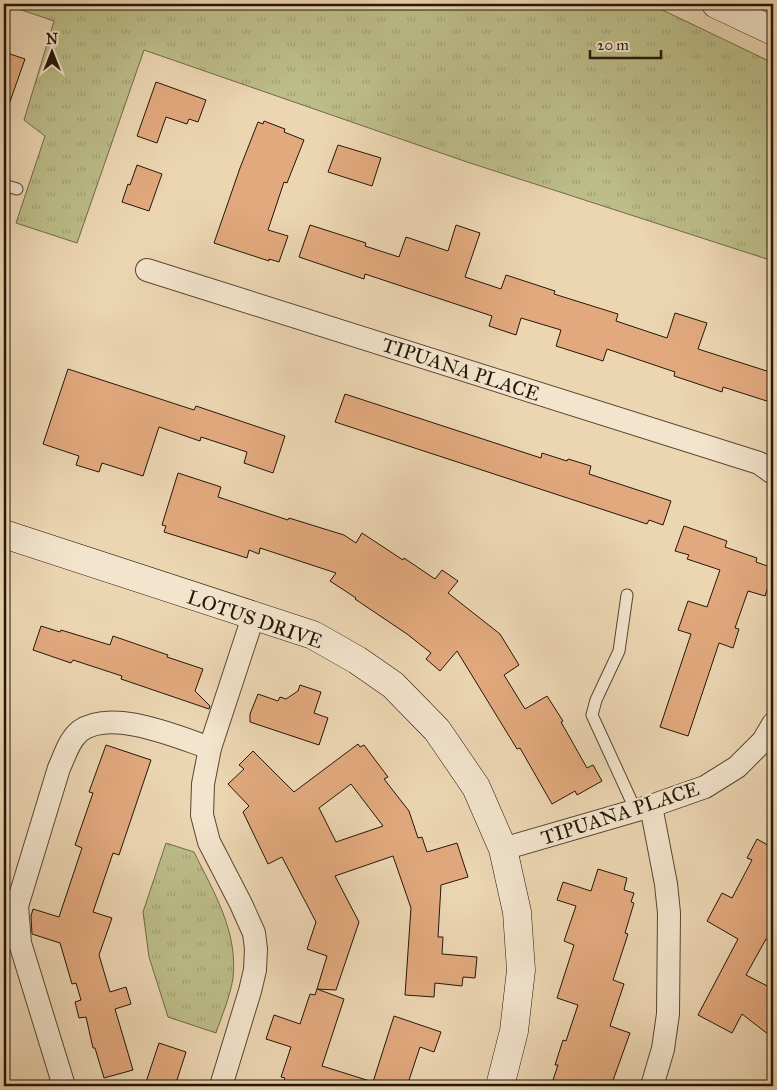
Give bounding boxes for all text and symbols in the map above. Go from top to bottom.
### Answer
north arrow [28,28,78,78]
scale bar [590,28,661,60]
text: N [46,31,58,48]
text: 20 m [597,36,629,54]
street label: TIPUANA PLACE [379,332,543,406]
street label: LOTUS DRIVE [184,585,326,653]
street label: TIPUANA PLACE [538,776,702,850]

